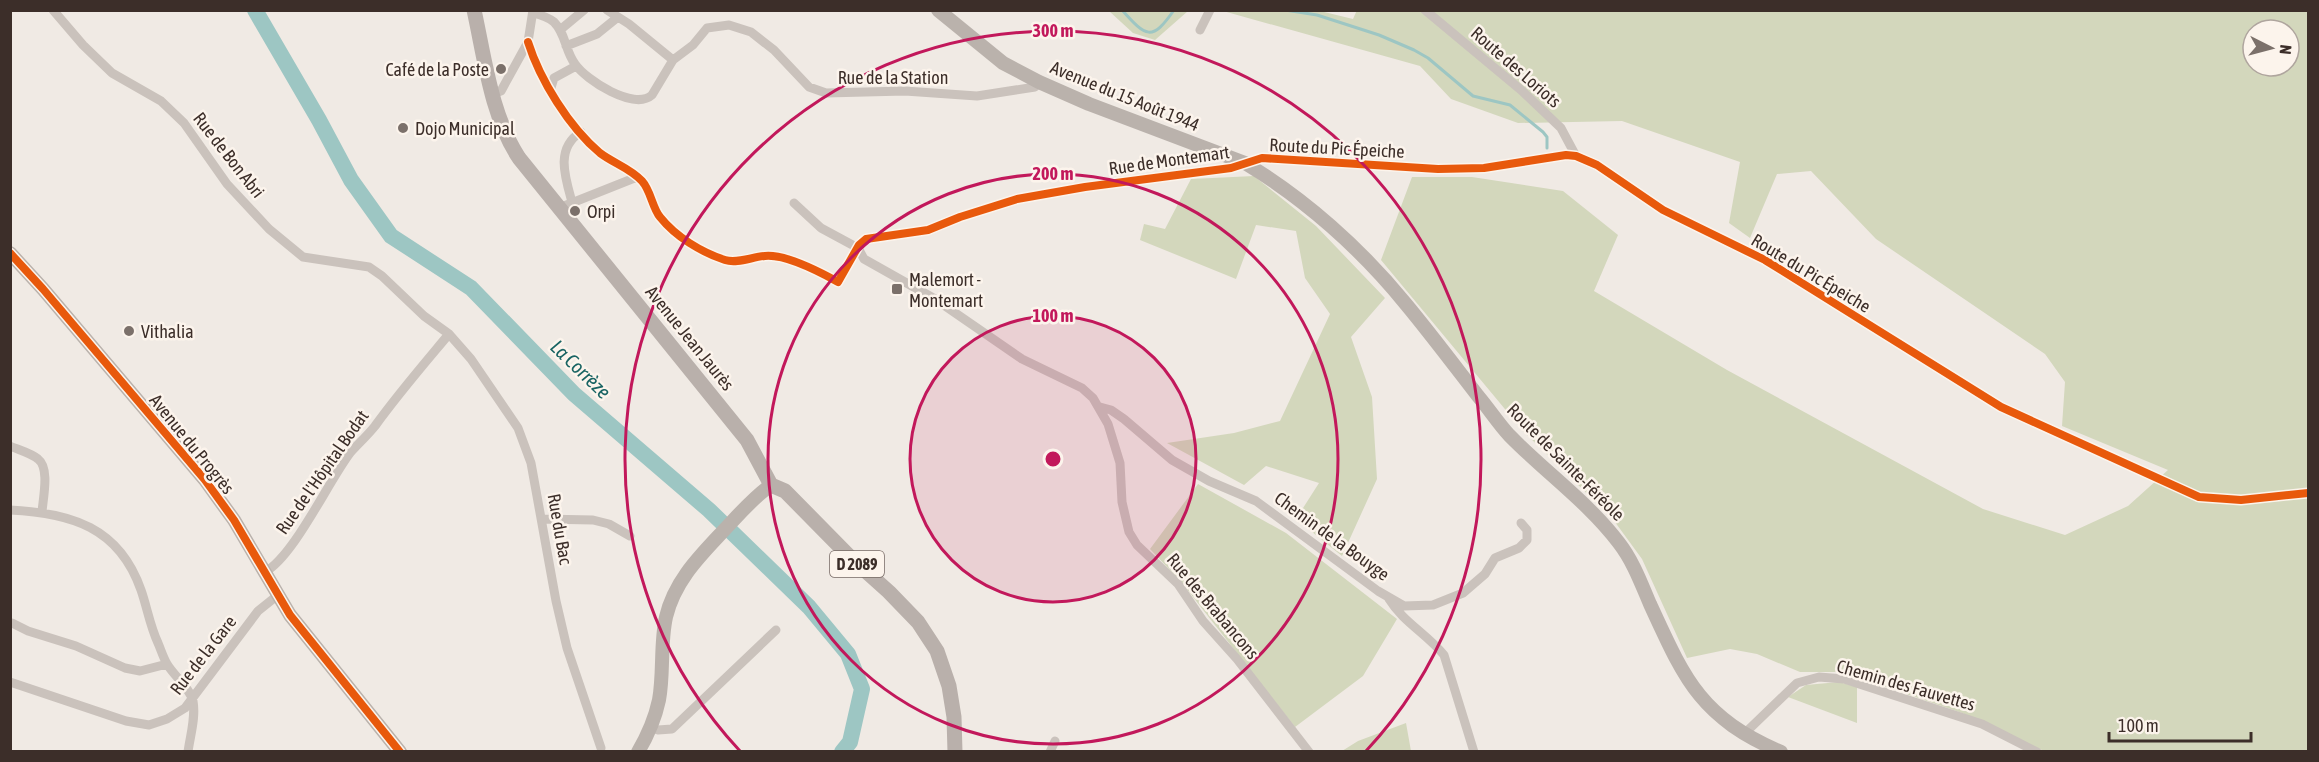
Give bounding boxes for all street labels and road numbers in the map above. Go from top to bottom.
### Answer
street label: Route des Loriots [1467,22,1565,112]
street label: Avenue du 15 Août 1944 [1047,57,1203,135]
street label: Rue de la Station [838,67,948,88]
street label: Rue de Bon Abri [189,108,269,202]
street label: Route du Pic Épeiche [1269,134,1405,162]
street label: Rue de Montemart [1107,141,1231,179]
street label: Route du Pic Épeiche [1748,229,1874,317]
street label: Avenue Jean Jaurès [641,281,739,395]
street label: Avenue du Progrès [145,390,239,498]
street label: Route de Sainte-Féréole [1503,399,1629,525]
street label: Rue de l'Hôpital Bodat [271,406,373,538]
street label: Chemin de la Bouyge [1271,487,1393,585]
street label: Rue du Bac [543,492,577,566]
street label: Rue des Brabancons [1163,549,1263,663]
road number: D 2089 [830,551,884,577]
street label: Rue de la Gare [166,611,240,699]
street label: Chemin des Fauvettes [1834,655,1978,715]

